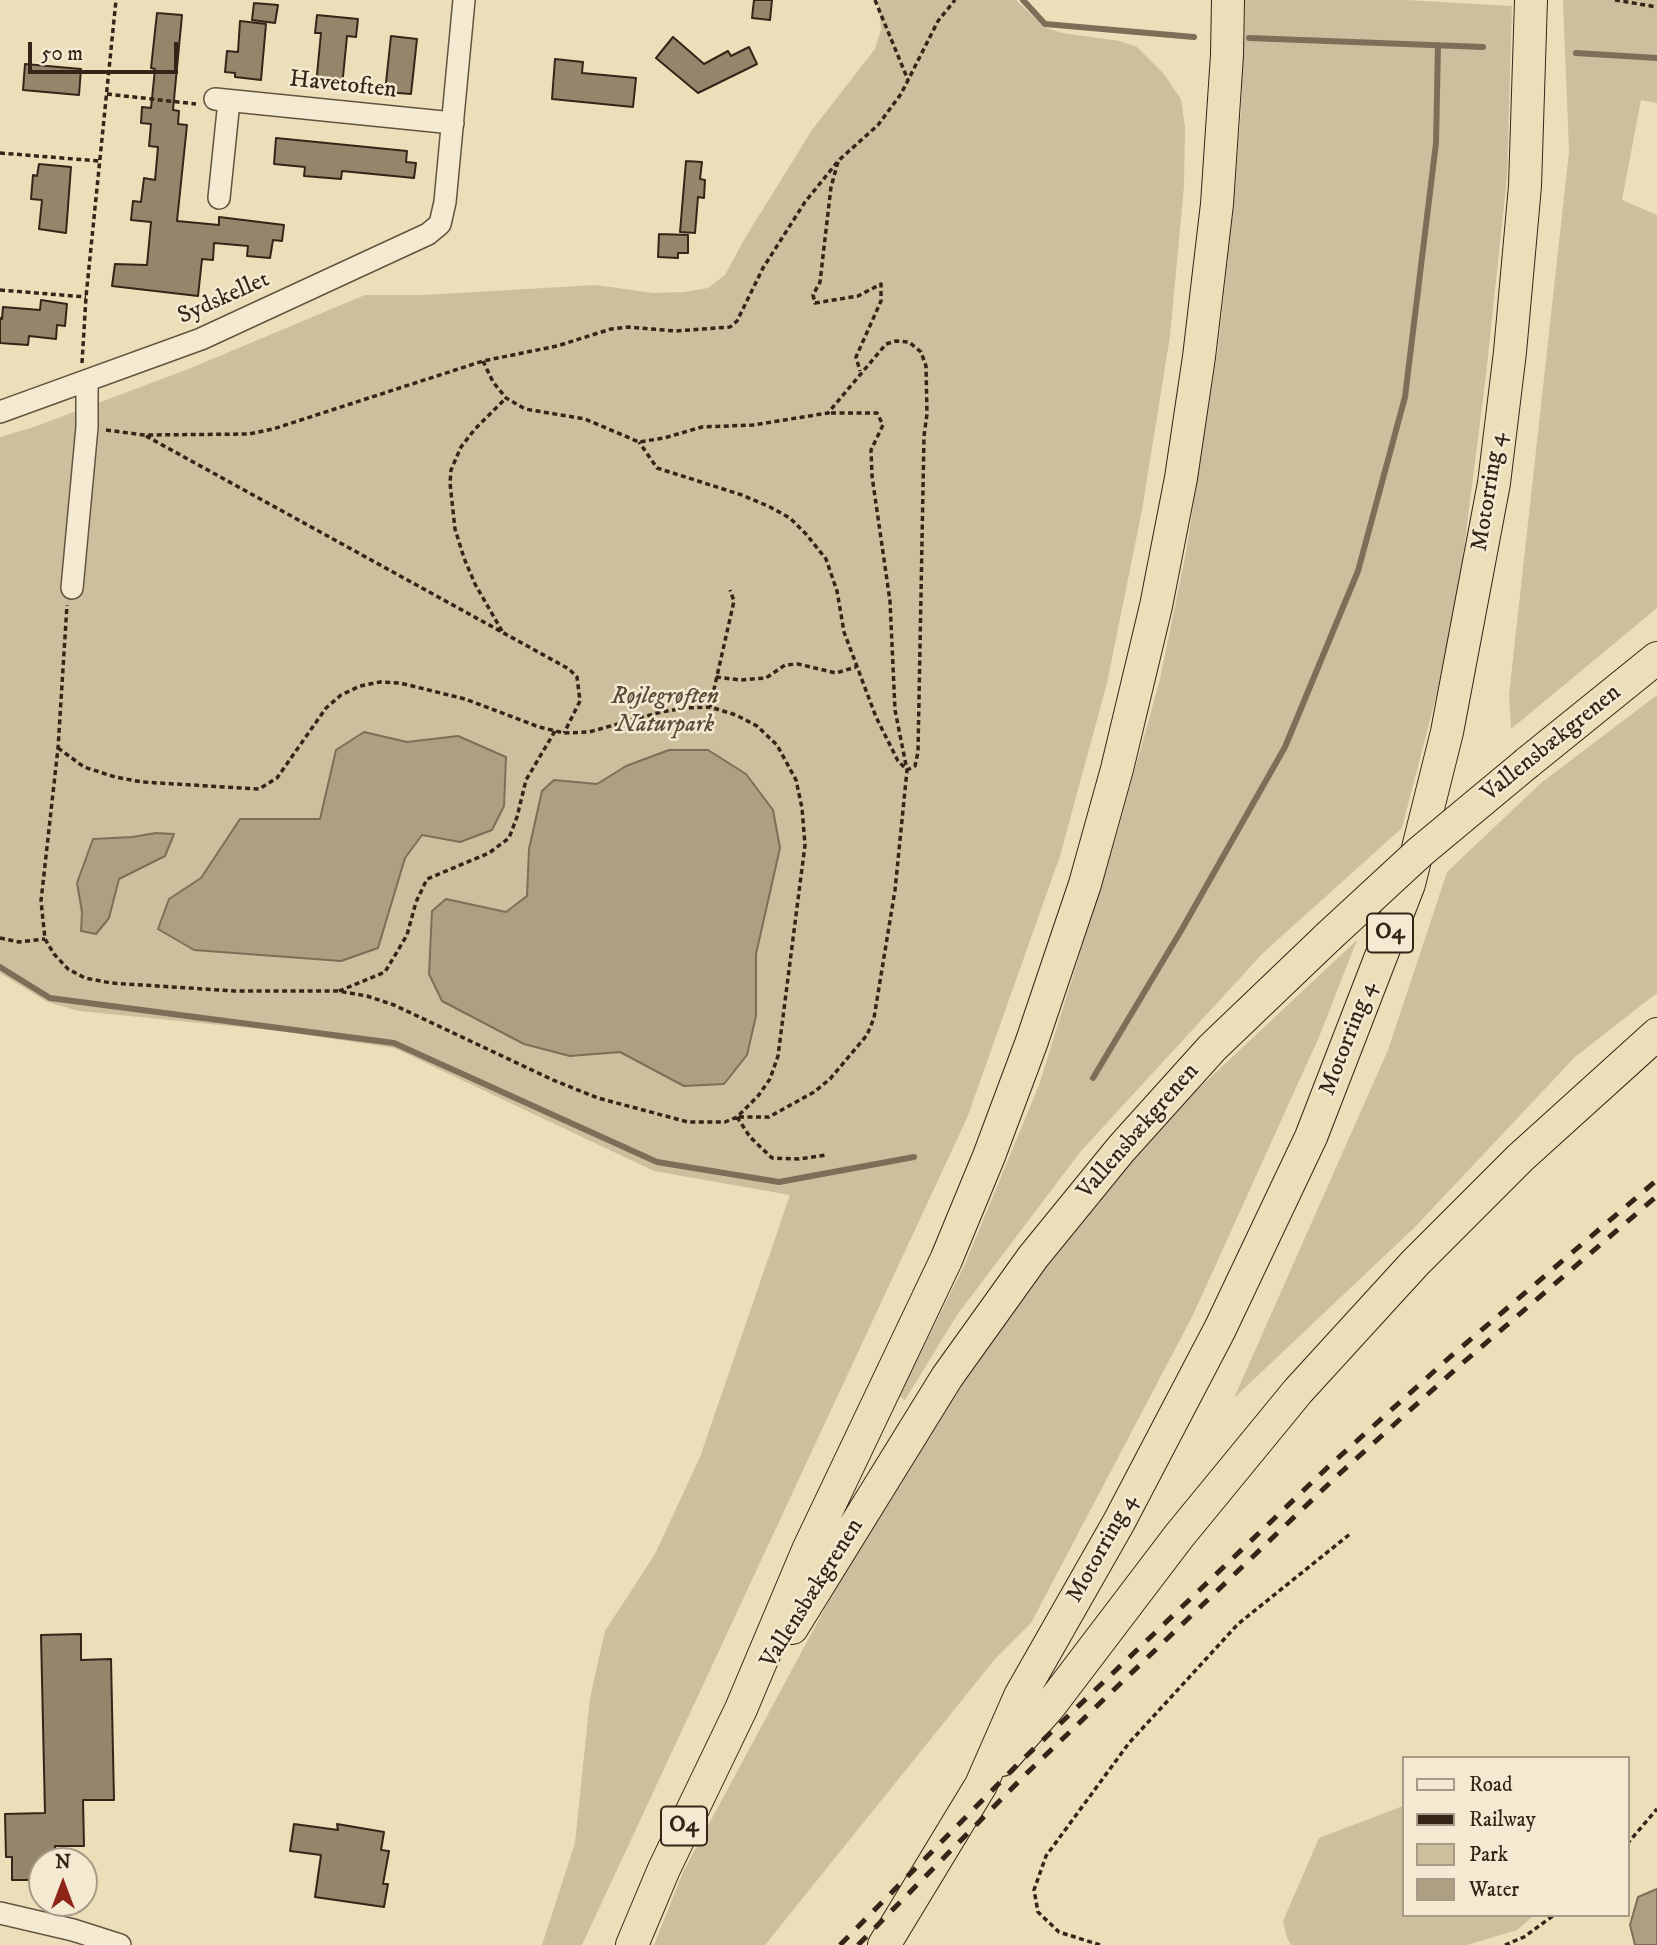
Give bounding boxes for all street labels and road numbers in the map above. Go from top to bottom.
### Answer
street label: Havetoften [288,66,398,106]
street label: Sydskellet [174,266,274,332]
street label: Motorring 4 [1466,431,1514,553]
street label: Vallensbækgrenen [1476,679,1628,809]
road number: O4 [1367,914,1413,952]
street label: Motorring 4 [1314,978,1384,1100]
street label: Vallensbækgrenen [1072,1058,1206,1206]
street label: Motorring 4 [1061,1490,1145,1608]
street label: Vallensbækgrenen [755,1514,871,1674]
road number: O4 [661,1806,707,1845]

